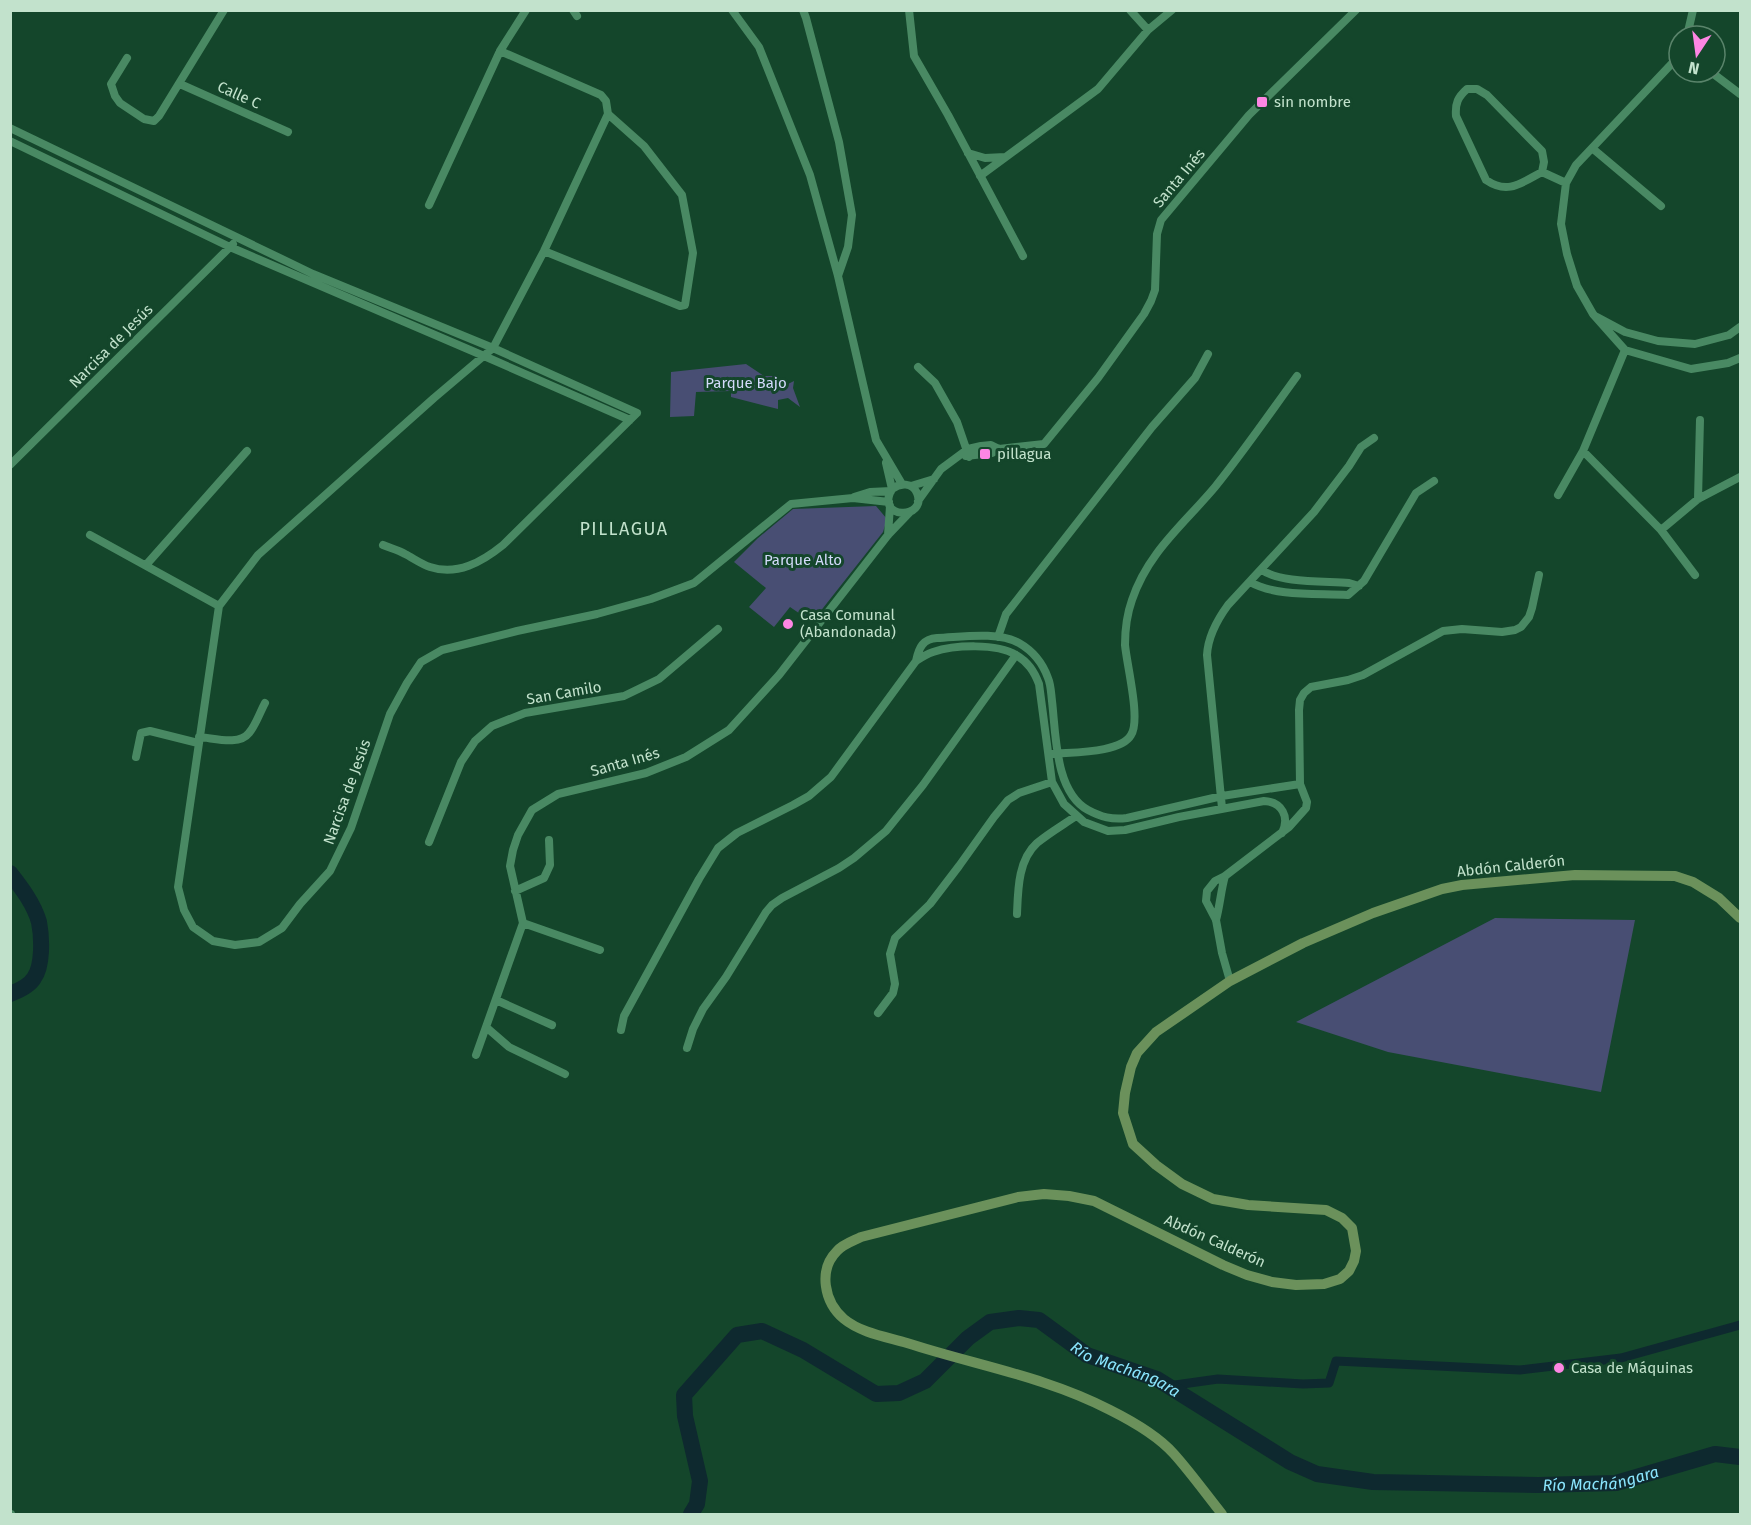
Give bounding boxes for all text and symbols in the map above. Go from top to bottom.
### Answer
north arrow [1667,24,1727,84]
text: N [1686,58,1701,79]
street label: Calle C [215,78,264,113]
place label: sin nombre [1274,93,1351,111]
marker: sin nombre [1255,95,1269,109]
street label: Santa Inés [1149,145,1209,211]
street label: Narcisa de Jesús [65,300,157,392]
park label: Parque Bajo [705,374,787,392]
place label: pillagua [997,445,1051,463]
marker: pillagua [978,447,992,461]
district label: PILLAGUA [579,518,669,540]
park label: Parque Alto [764,551,842,569]
place label: Casa Comunal (Abandonada) [800,606,896,641]
marker: Casa Comunal (Abandonada) [781,617,795,631]
street label: San Camilo [525,678,603,708]
street label: Narcisa de Jesús [320,737,374,847]
street label: Santa Inés [588,744,662,780]
street label: Abdón Calderón [1456,851,1566,881]
street label: Abdón Calderón [1162,1211,1268,1271]
water label: Río Machángara [1067,1337,1184,1401]
place label: Casa de Máquinas [1571,1359,1693,1377]
marker: Casa de Máquinas [1552,1361,1566,1375]
water label: Río Machángara [1542,1462,1661,1495]

